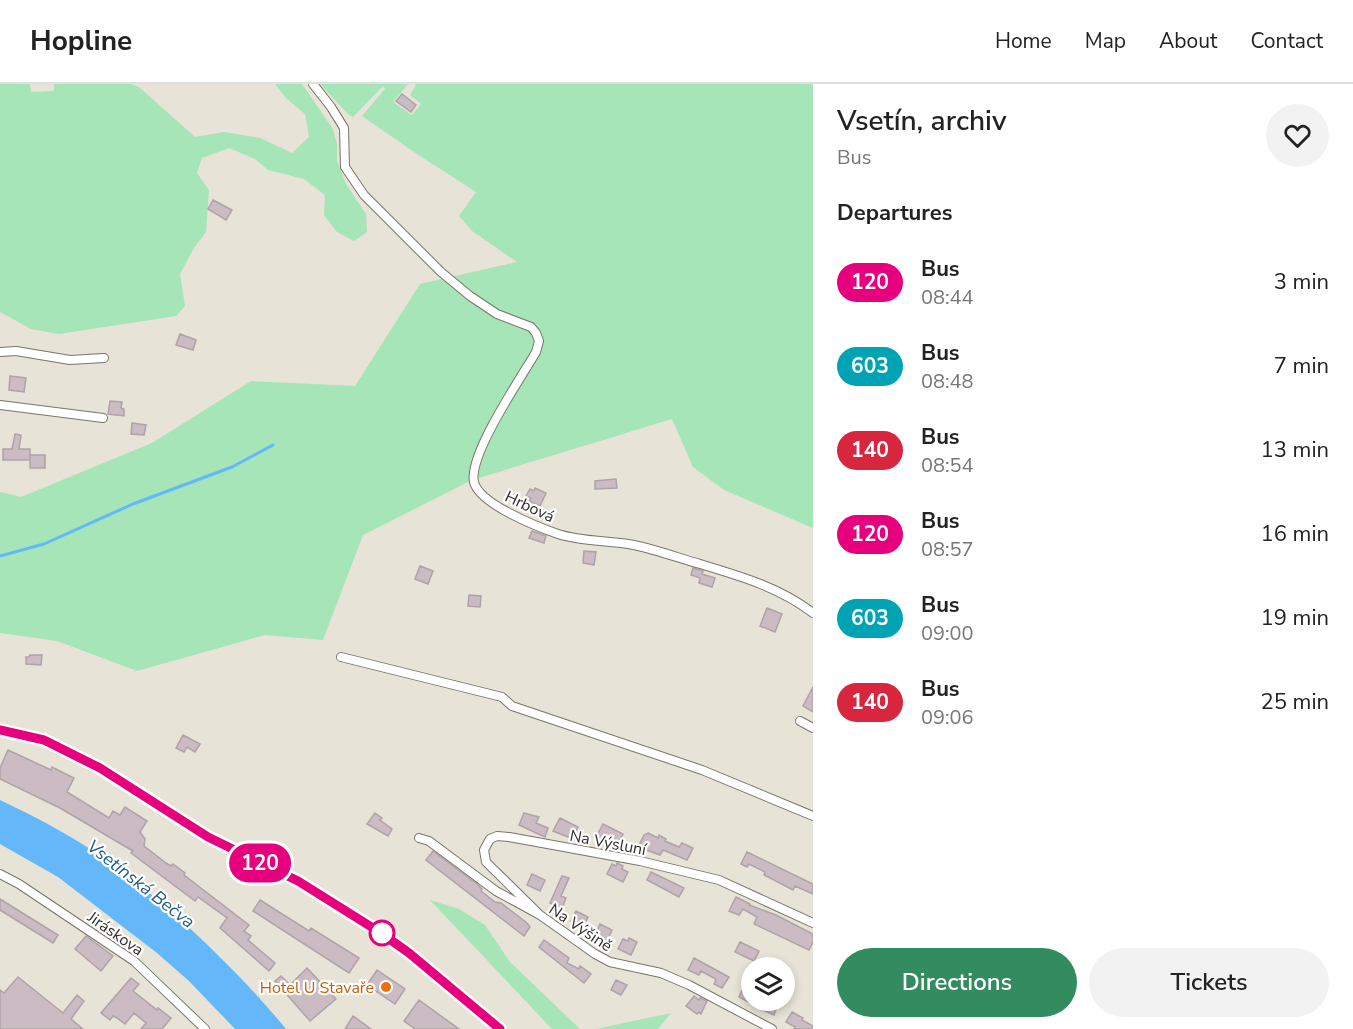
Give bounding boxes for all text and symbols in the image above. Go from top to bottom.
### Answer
text: Hopline [30,22,132,60]
text: Home [995,27,1052,55]
text: Map [1085,27,1126,55]
text: About [1159,27,1217,55]
text: Contact [1250,27,1323,55]
text: Vsetín, archiv [837,102,1006,140]
button: heart [1266,104,1329,167]
text: Bus [837,144,871,171]
text: Departures [837,198,952,228]
text: Bus [921,254,960,284]
text: 3 min [1274,267,1329,297]
text: 120 [851,268,889,296]
text: 08:44 [921,284,974,311]
text: Bus [921,338,960,368]
text: 7 min [1274,351,1329,381]
text: 603 [851,352,889,380]
text: 08:48 [921,368,974,395]
text: Bus [921,422,960,452]
text: 13 min [1261,435,1329,465]
text: 140 [851,436,889,464]
text: 08:54 [921,452,974,479]
street label: Hrbová [501,486,558,528]
text: Bus [921,506,960,536]
text: 16 min [1261,519,1329,549]
text: 120 [851,520,889,548]
text: 08:57 [921,536,974,563]
text: Bus [921,590,960,620]
text: 19 min [1261,603,1329,633]
text: 603 [851,604,889,632]
text: 09:00 [921,620,974,647]
text: Bus [921,674,960,704]
text: 25 min [1261,687,1329,717]
text: 140 [851,688,889,716]
text: 09:06 [921,704,974,731]
street label: Na Výsluní [568,825,649,861]
water label: Vsetínská Bečva [82,834,200,934]
line badge: 120 [226,844,294,882]
text: 120 [241,849,279,877]
street label: Na Výšině [544,899,616,957]
street label: Jiráskova [82,906,148,961]
unlabelled marker [369,920,395,946]
button: Directions [837,948,1077,1017]
button: Tickets [1089,948,1329,1017]
map controls [741,957,795,1011]
button: layers [741,957,795,1011]
place label: Hotel U Stavaře [260,977,374,999]
marker: Hotel U Stavaře [379,980,393,994]

